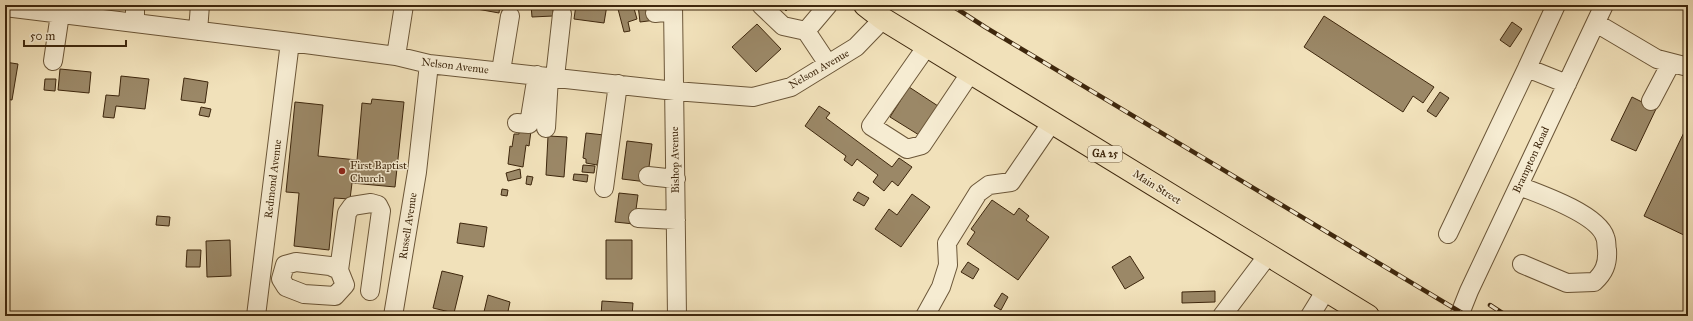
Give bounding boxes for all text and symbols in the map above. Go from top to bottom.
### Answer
scale bar [24,22,126,48]
text: 50 m [30,29,55,43]
street label: Nelson Avenue [786,46,852,92]
street label: Nelson Avenue [421,55,490,77]
street label: Brampton Road [1510,124,1552,195]
street label: Bishop Avenue [668,126,682,194]
street label: Redmond Avenue [262,138,284,219]
road number: GA 25 [1088,146,1122,162]
place label: First Baptist Church [350,159,407,185]
marker: First Baptist Church [337,166,347,176]
street label: Main Street [1130,167,1184,207]
street label: Russell Avenue [396,191,420,260]

